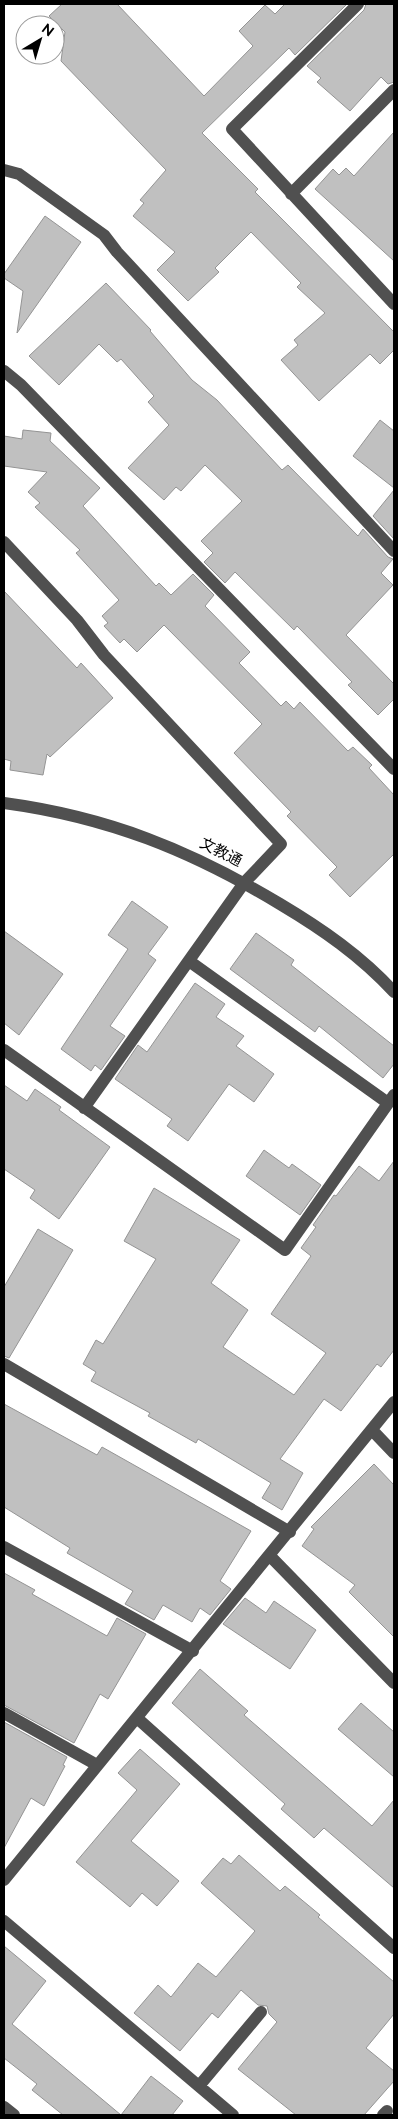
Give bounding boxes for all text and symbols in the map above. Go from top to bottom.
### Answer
north arrow [15,15,65,65]
text: N [39,20,57,39]
street label: 文教通 [197,834,245,870]

